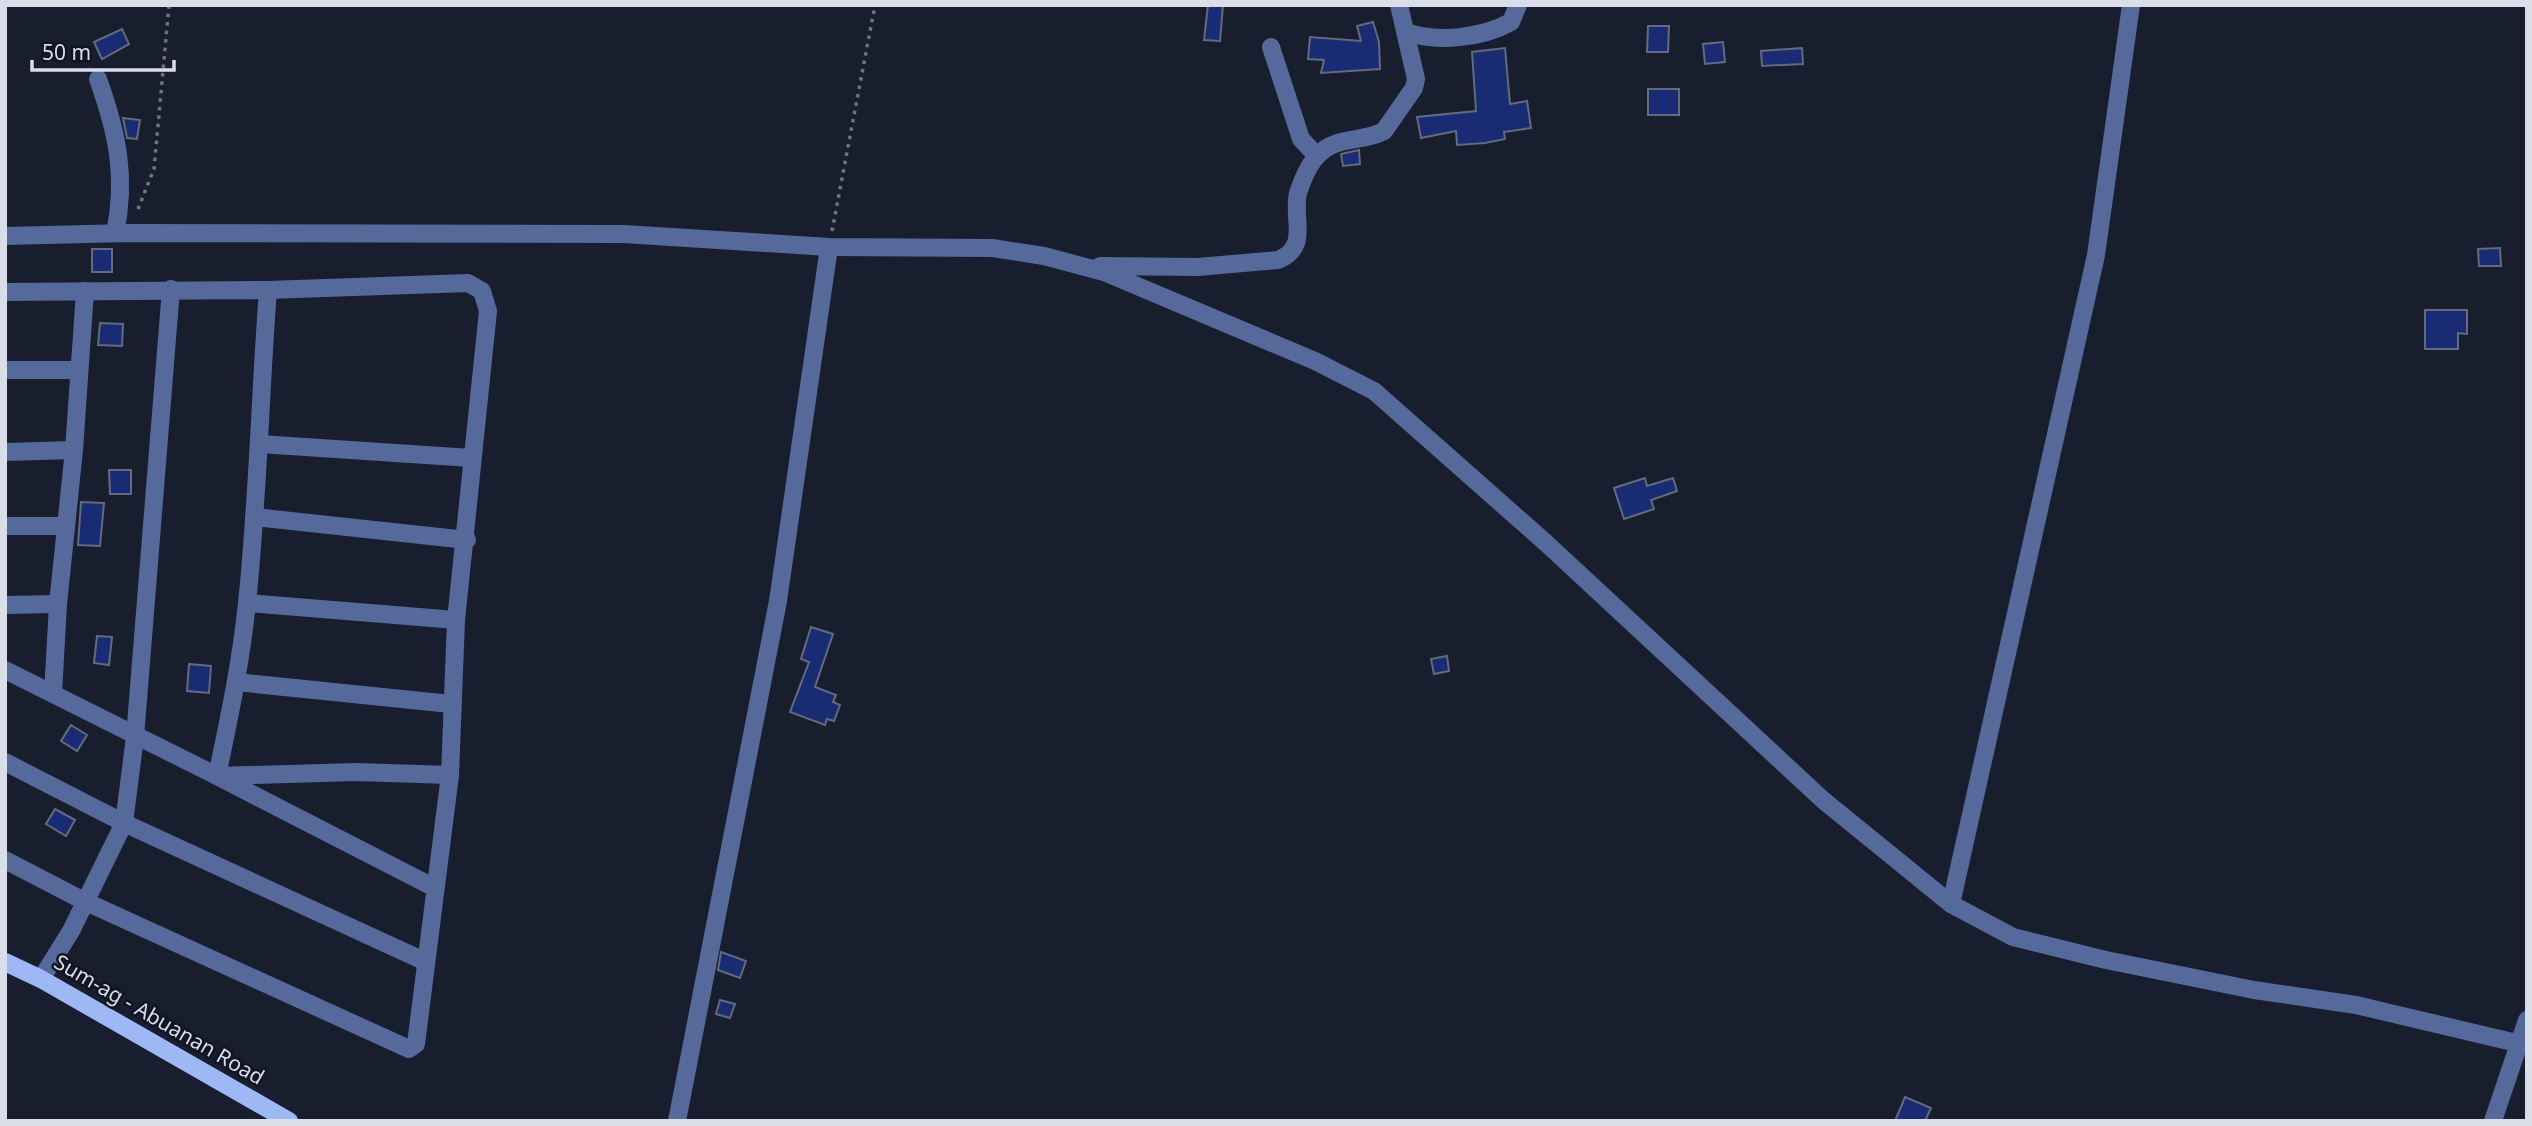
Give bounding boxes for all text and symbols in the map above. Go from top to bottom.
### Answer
scale bar [32,28,173,72]
text: 50 m [42,38,91,66]
street label: Sum-ag - Abuanan Road [49,947,270,1091]

